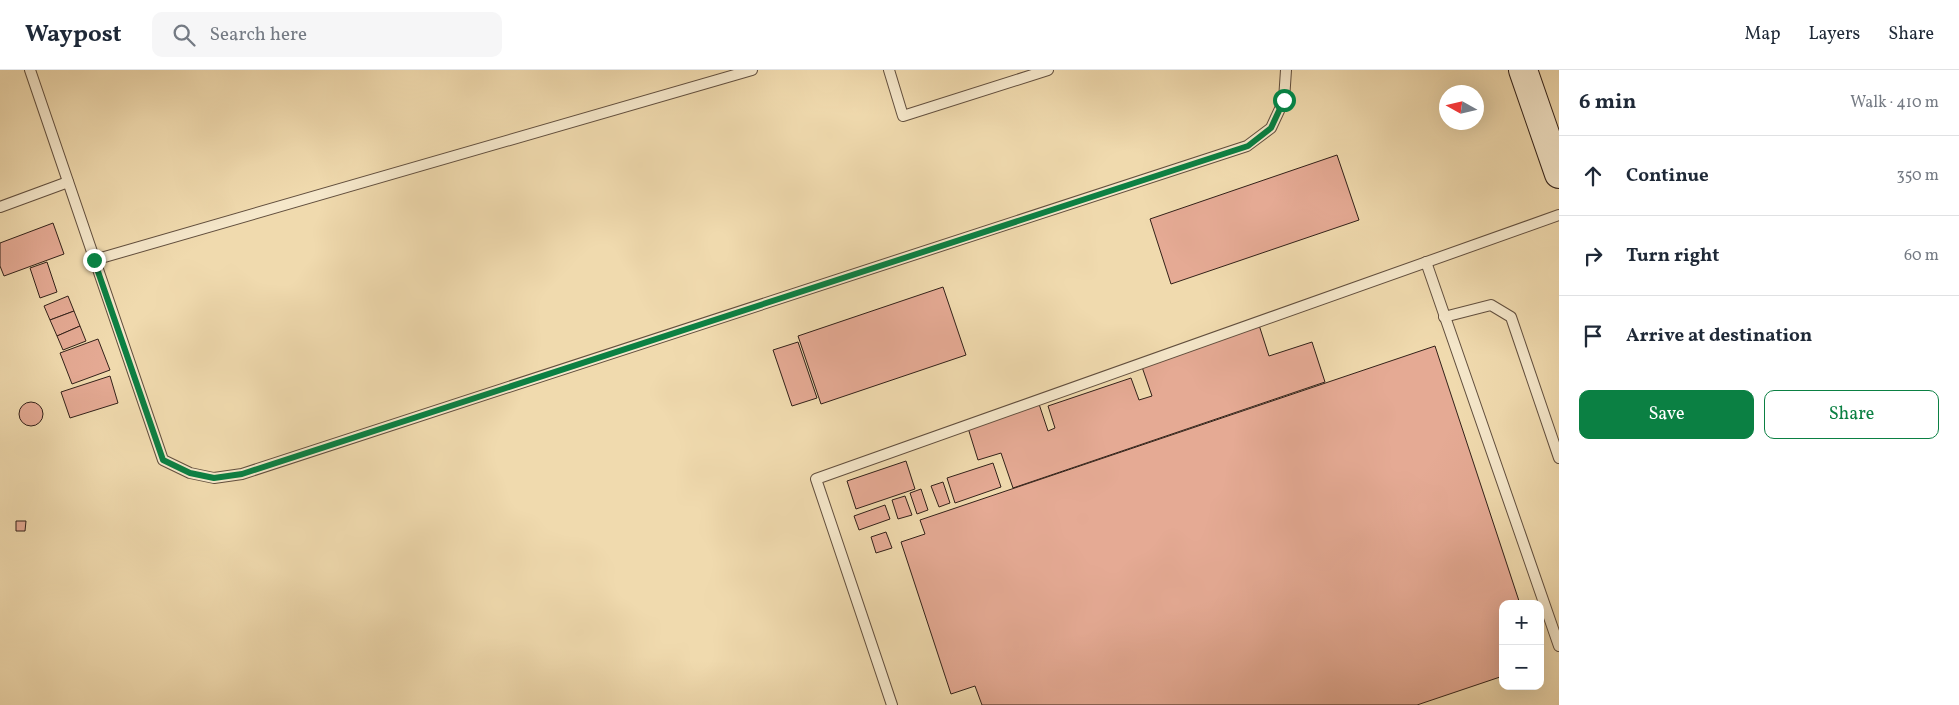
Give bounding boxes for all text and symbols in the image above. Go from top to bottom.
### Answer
search box [152,12,502,57]
text: Waypost [25,18,122,52]
icon: search [170,21,198,49]
text: Search here [210,22,307,48]
text: Map [1744,22,1780,47]
text: Layers [1808,22,1860,47]
text: Share [1888,22,1934,47]
north arrow [1439,85,1484,130]
text: 6 min [1579,88,1636,117]
route start [1273,89,1296,112]
text: Walk · 410 m [1850,92,1939,114]
icon: ahead [1579,162,1607,190]
text: Continue [1626,163,1709,189]
text: 350 m [1896,165,1939,187]
icon: right [1579,242,1607,270]
text: Turn right [1626,243,1719,269]
text: 60 m [1904,245,1939,267]
route end [83,249,106,272]
icon: arrive [1579,322,1607,350]
text: Arrive at destination [1626,323,1812,349]
button: Save [1579,390,1754,439]
button: Share [1764,390,1939,439]
map controls [1499,600,1544,690]
button: + [1499,600,1544,645]
button: − [1499,645,1544,690]

